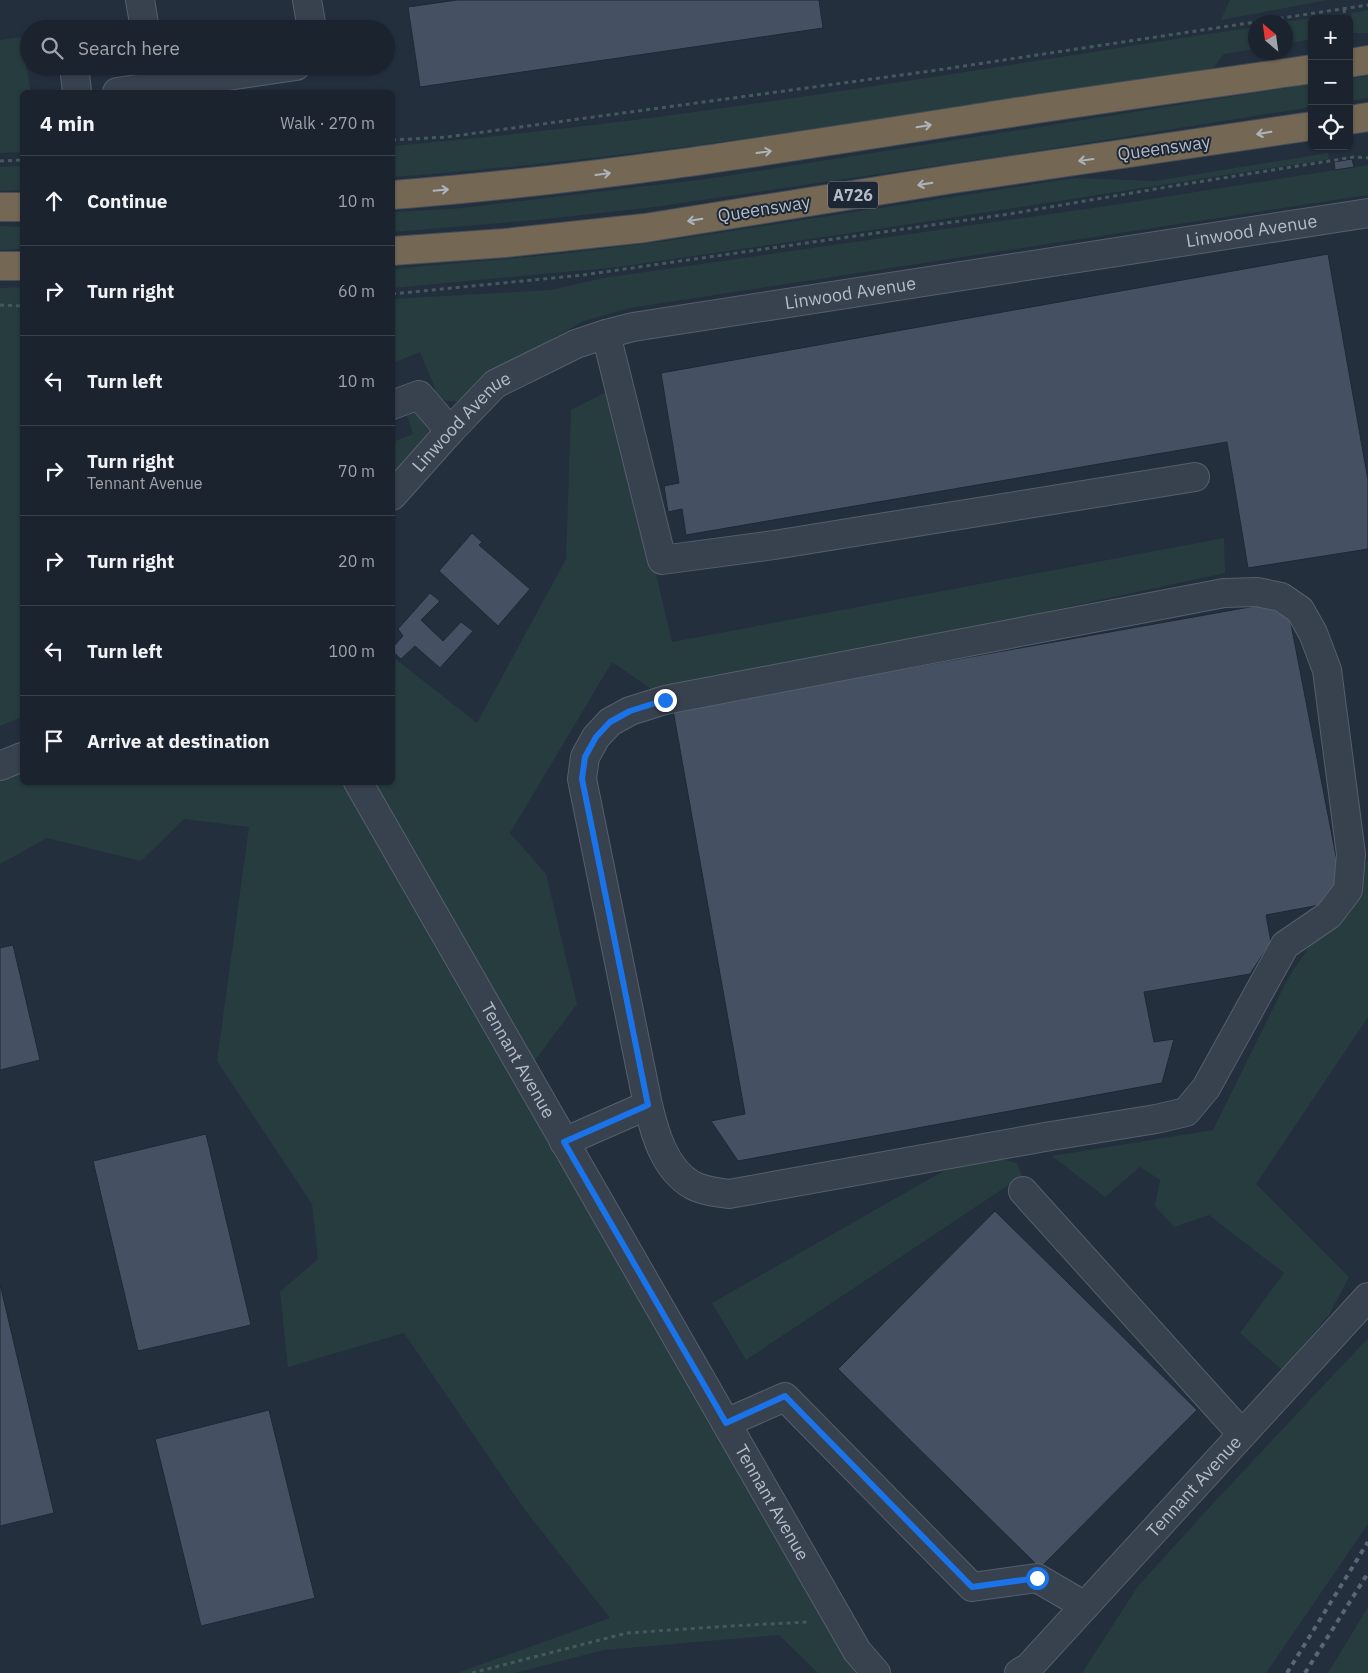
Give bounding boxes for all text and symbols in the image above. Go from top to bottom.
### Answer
north arrow [1248,15,1293,60]
map controls [1308,15,1353,150]
button: + [1308,15,1353,60]
search box [20,20,395,75]
icon: search [38,34,66,62]
text: Search here [78,36,180,60]
button: − [1308,60,1353,105]
button: locate [1308,105,1353,150]
text: 4 min [40,109,95,137]
text: Walk · 270 m [280,113,375,133]
one-way arrow [916,121,932,131]
one-way arrow [1256,128,1272,138]
street label: Queensway [1116,130,1212,165]
one-way arrow [755,147,771,157]
one-way arrow [1078,155,1094,165]
one-way arrow [594,169,610,179]
one-way arrow [917,179,933,189]
road number: A726 [828,182,878,208]
one-way arrow [433,186,449,195]
icon: ahead [40,187,68,215]
text: Continue [87,189,167,213]
street label: Queensway [716,190,812,227]
text: 10 m [338,191,375,211]
street label: Linwood Avenue [1184,209,1319,252]
one-way arrow [688,216,704,226]
street label: Linwood Avenue [783,271,918,314]
icon: right [40,277,68,305]
text: Turn right [87,279,174,303]
text: 60 m [338,281,375,301]
street label: Linwood Avenue [407,366,514,477]
icon: left [40,367,68,395]
text: Turn left [87,369,163,393]
text: 10 m [338,371,375,391]
text: Turn right [87,449,174,473]
icon: right [40,457,68,485]
text: 70 m [338,461,375,481]
text: Tennant Avenue [87,473,203,493]
icon: right [40,547,68,575]
text: Turn right [87,549,174,573]
text: 20 m [338,551,375,571]
icon: left [40,637,68,665]
text: Turn left [87,639,163,663]
text: 100 m [328,641,375,661]
route end [654,689,677,712]
icon: arrive [40,727,68,755]
text: Arrive at destination [87,729,270,753]
street label: Tennant Avenue [476,998,561,1122]
street label: Tennant Avenue [1141,1431,1246,1542]
street label: Tennant Avenue [730,1440,815,1565]
route start [1026,1567,1049,1590]

